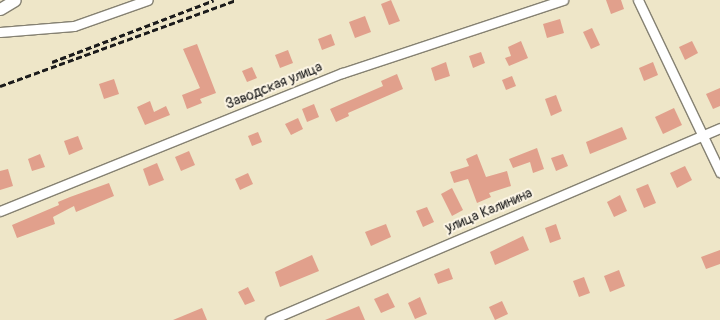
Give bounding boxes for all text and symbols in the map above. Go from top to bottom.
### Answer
street label: Заводская улица [223,59,325,113]
street label: улица Калинина [443,185,535,237]

